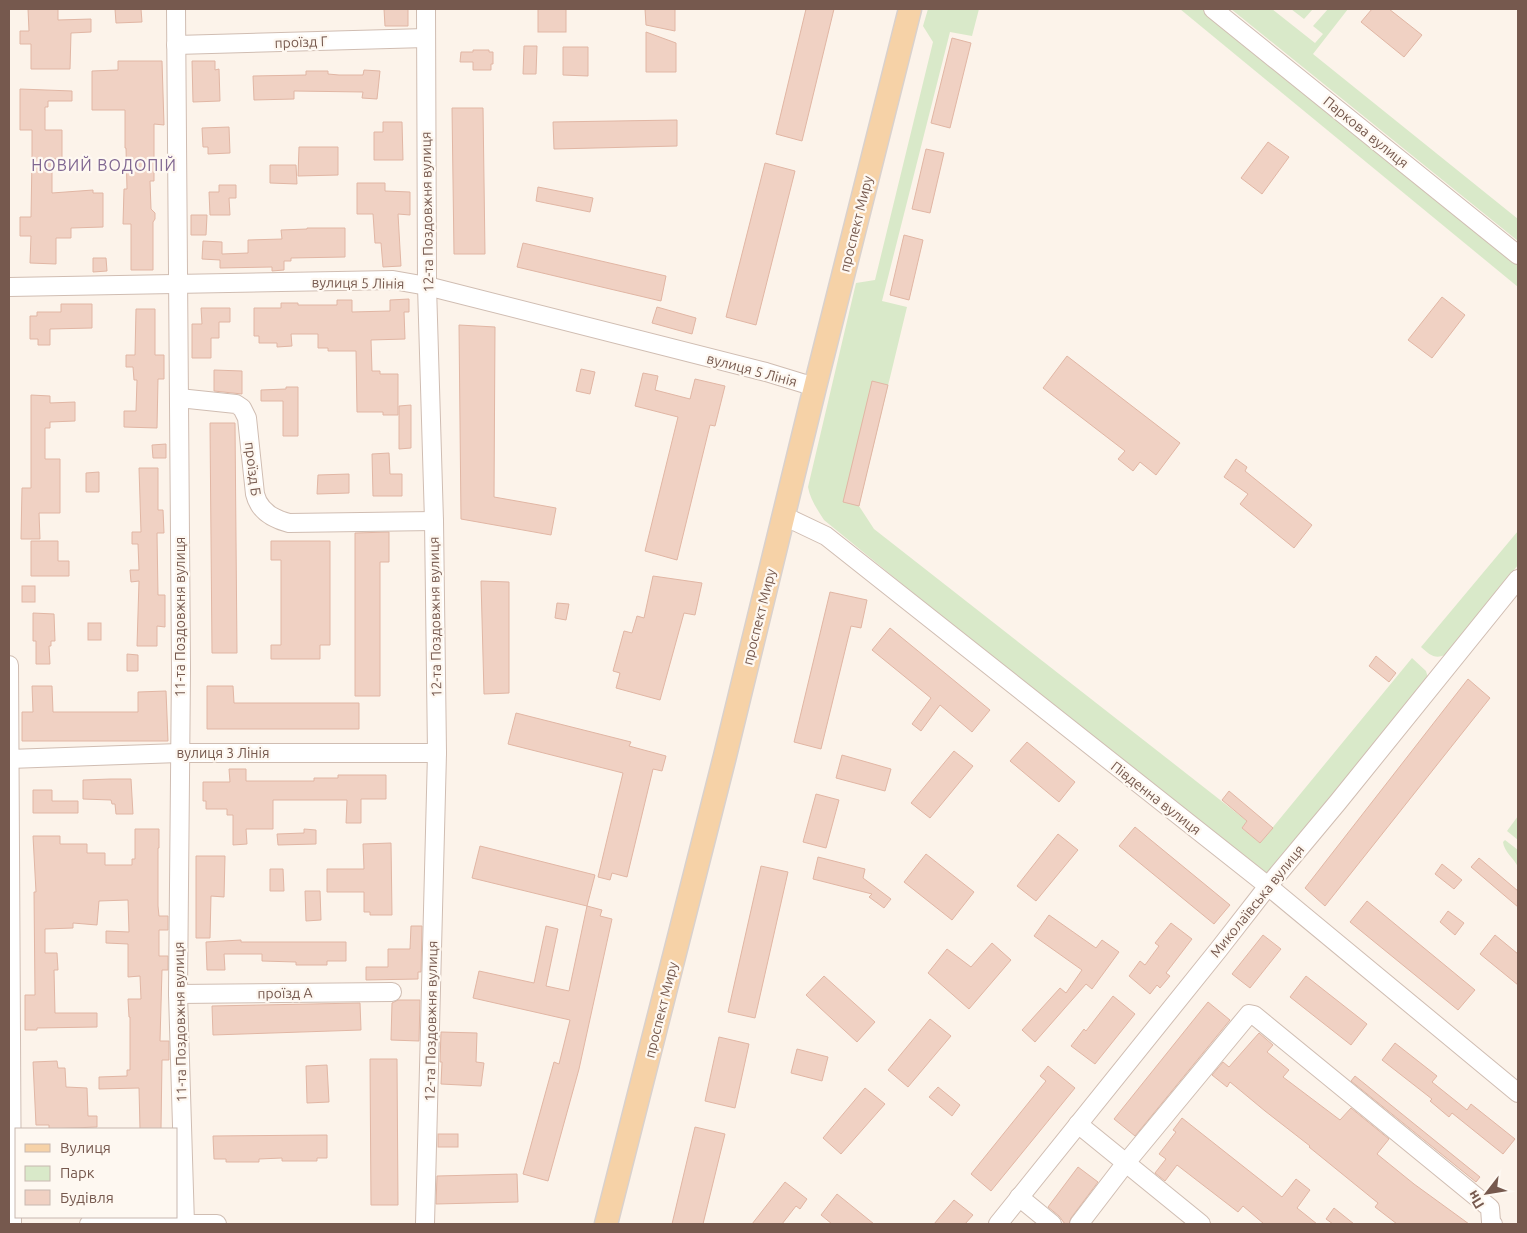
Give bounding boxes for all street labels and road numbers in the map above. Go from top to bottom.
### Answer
street label: проїзд Г [274,33,328,51]
street label: Паркова вулиця [1320,93,1412,171]
street label: 12-та Поздовжня вулиця [418,132,436,292]
street label: проспект Миру [836,174,876,274]
street label: вулиця 5 Лінія [311,274,405,292]
street label: вулиця 5 Лінія [705,350,799,390]
street label: проїзд Б [242,441,264,497]
street label: 11-та Поздовжня вулиця [172,537,188,697]
street label: 12-та Поздовжня вулиця [426,537,444,697]
street label: проспект Миру [739,567,779,667]
street label: вулиця 3 Лінія [177,745,269,761]
street label: Південна вулиця [1108,758,1204,838]
street label: Миколаївська вулиця [1207,842,1307,960]
street label: 12-та Поздовжня вулиця [422,941,440,1101]
street label: 11-та Поздовжня вулиця [171,942,189,1102]
street label: проспект Миру [641,960,681,1060]
street label: проїзд А [257,985,313,1001]

